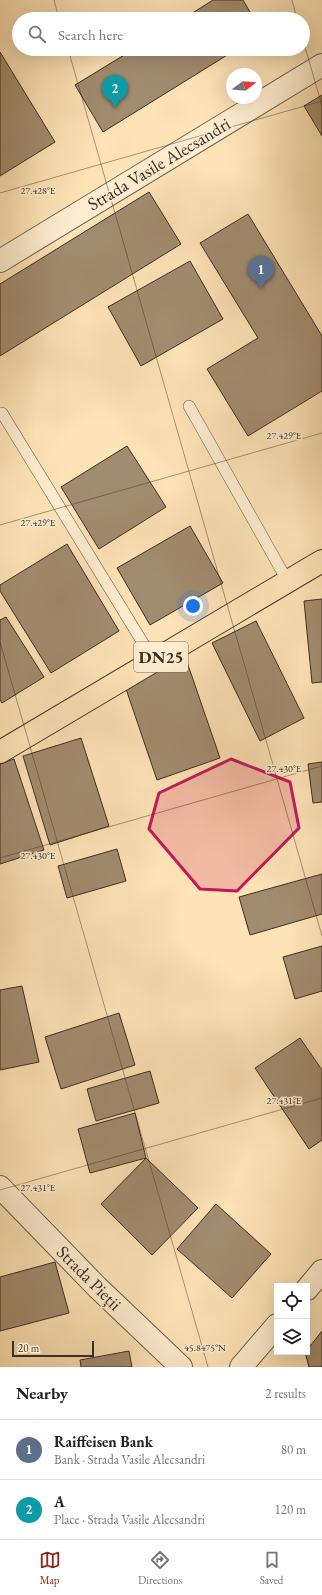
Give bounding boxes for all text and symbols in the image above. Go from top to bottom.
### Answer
search box [12,12,310,56]
icon: search [26,23,48,45]
text: Search here [58,25,123,44]
north arrow [226,68,262,104]
pin: 2 [102,75,128,108]
street label: Strada Vasile Alecsandri [83,112,235,215]
text: 27.428°E [21,184,56,197]
pin: 1 [248,256,274,289]
text: 27.429°E [267,429,302,442]
text: 27.429°E [21,516,56,529]
your location [183,596,203,616]
road number: DN25 [134,642,188,672]
text: 27.430°E [267,762,302,775]
text: 27.430°E [21,849,56,862]
text: 27.431°E [267,1094,302,1107]
text: 27.431°E [21,1181,56,1194]
street label: Strada Pieții [52,1240,127,1316]
map controls [274,1283,310,1355]
button: locate [274,1283,310,1319]
button: layers [274,1319,310,1355]
scale bar [12,1339,94,1358]
text: 20 m [18,1341,39,1355]
text: 45.8475°N [184,1341,226,1354]
text: Nearby [16,1382,68,1404]
text: 2 results [265,1385,306,1402]
text: Raiffeisen Bank [54,1432,153,1451]
text: 1 [26,1441,32,1458]
text: 80 m [281,1441,306,1458]
text: Bank · Strada Vasile Alecsandri [54,1451,205,1468]
text: A [54,1492,65,1511]
text: 2 [26,1501,32,1518]
text: 120 m [275,1501,306,1518]
text: Place · Strada Vasile Alecsandri [54,1511,205,1528]
tab: Map [39,1549,61,1587]
tab: Directions [138,1549,182,1587]
tab: Saved [260,1549,283,1587]

